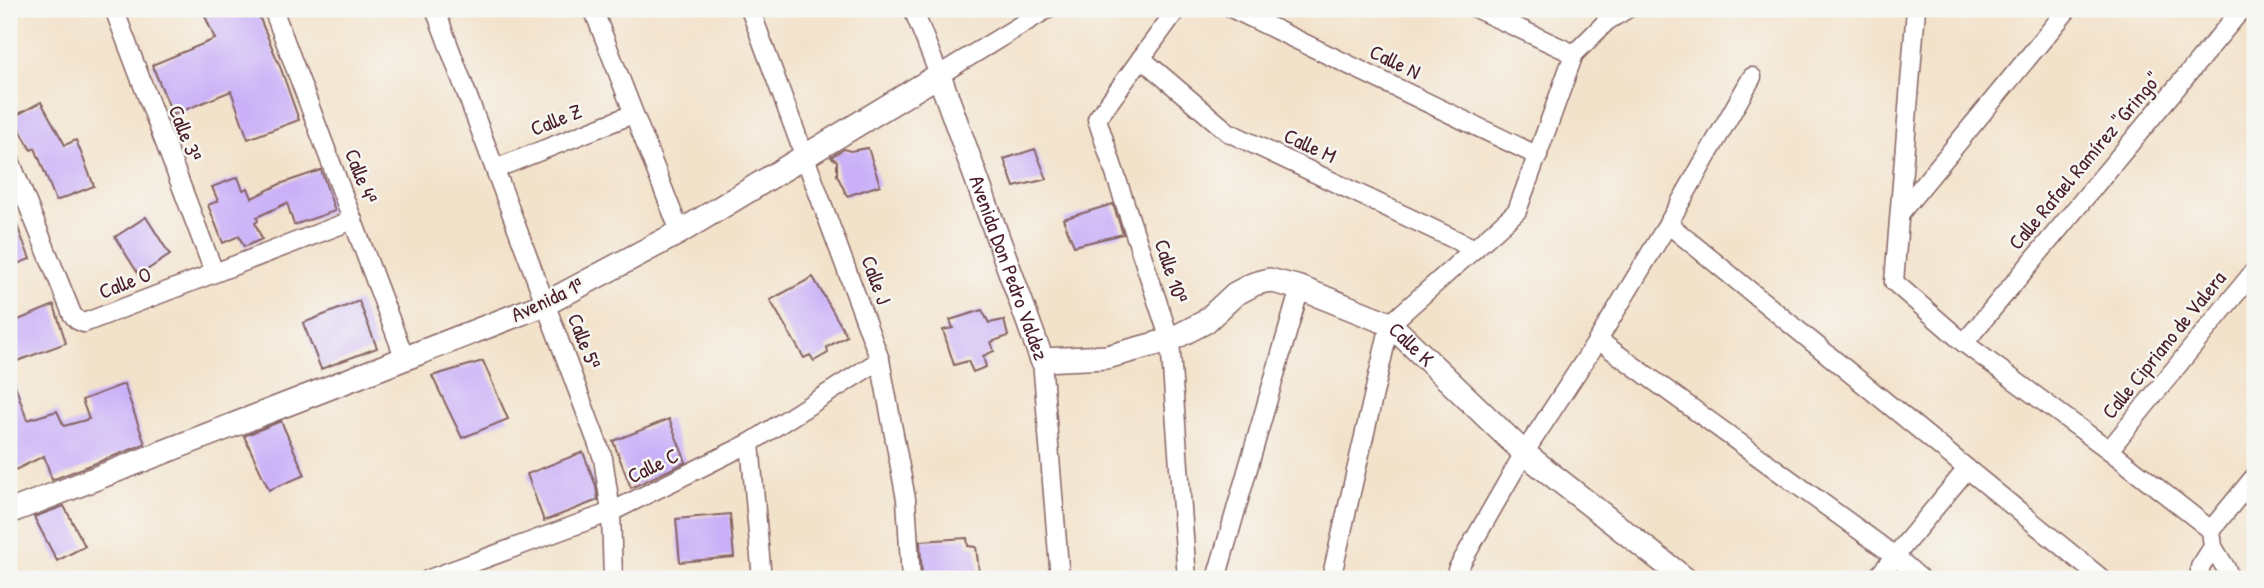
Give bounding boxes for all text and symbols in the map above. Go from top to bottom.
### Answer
street label: Calle N [1365,37,1425,86]
street label: Calle Rafael Ramírez "Gringo" [2001,65,2168,256]
street label: Calle Z [526,96,586,143]
street label: Calle 3ª [162,101,209,165]
street label: Calle M [1279,121,1341,170]
street label: Calle 4ª [338,145,385,207]
street label: Avenida Don Pedro Valdez [963,171,1056,364]
street label: Calle 10ª [1148,235,1195,306]
street label: Calle J [854,251,899,308]
street label: Calle O [95,259,155,306]
street label: Calle Cipriano de Valera [2095,265,2232,425]
street label: Avenida 1ª [506,270,587,329]
street label: Calle 5ª [561,309,608,373]
street label: Calle K [1382,315,1441,373]
street label: Calle C [622,441,683,490]

